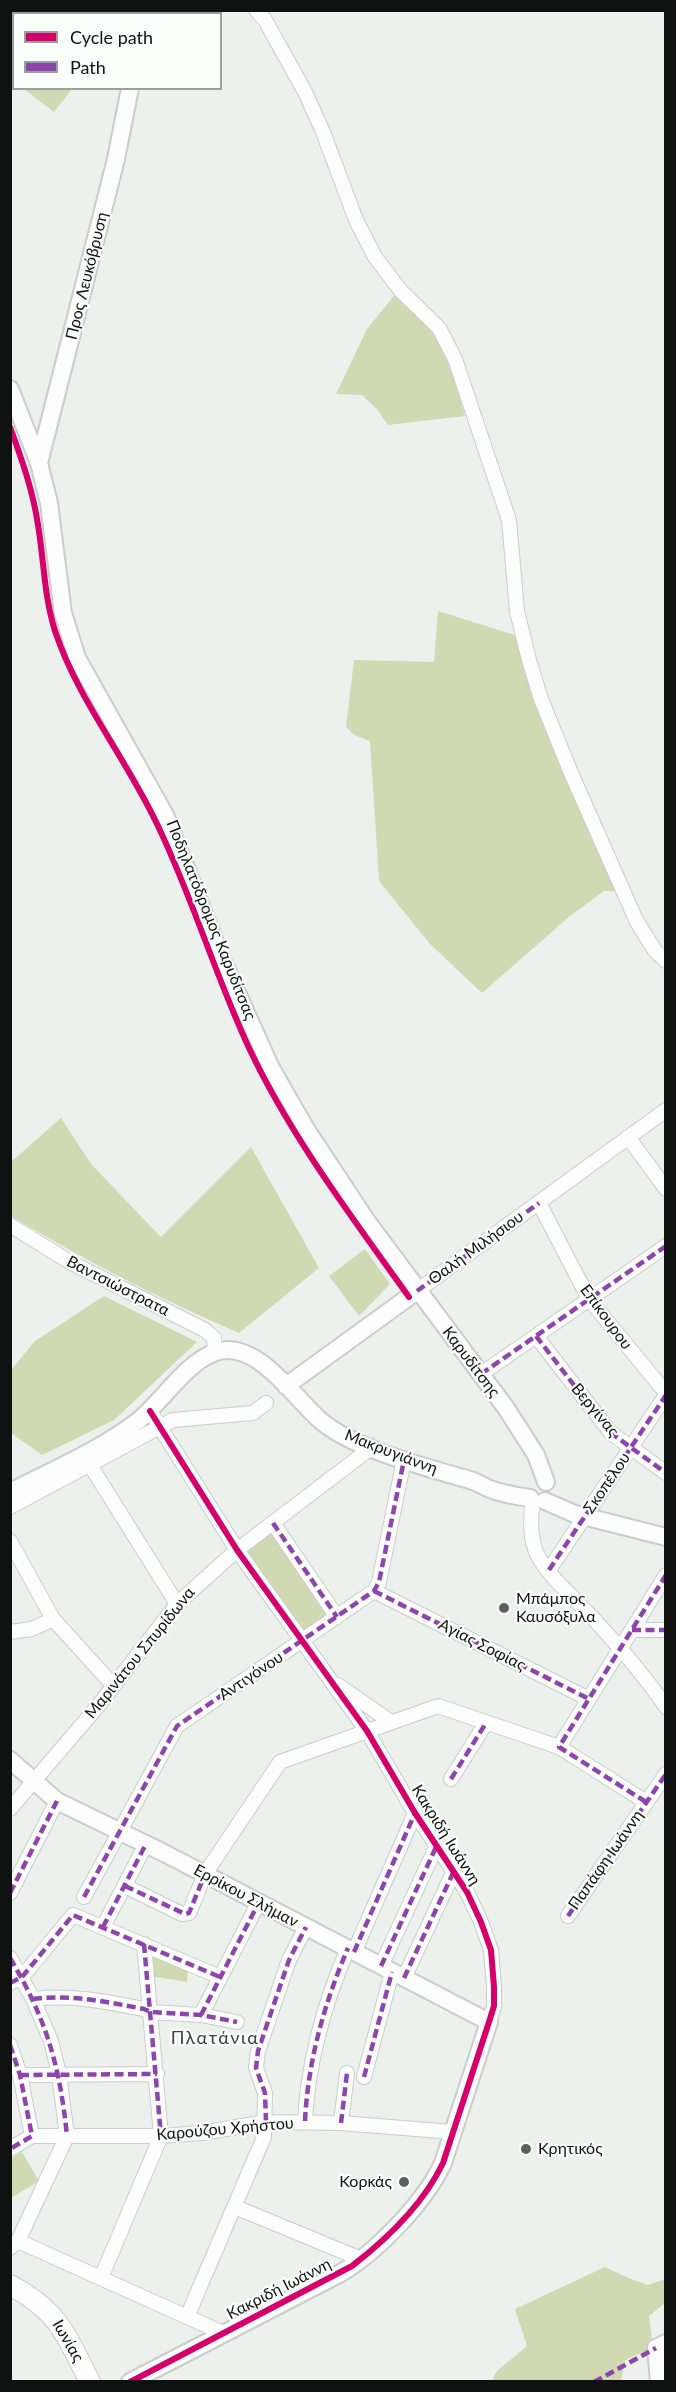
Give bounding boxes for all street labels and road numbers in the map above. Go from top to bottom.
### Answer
street label: Προς Λευκόβρυση [62,210,112,342]
street label: Ποδηλατόδρομος Καρυδίτσας [162,817,260,1023]
street label: Θαλή Μιλήσιου [425,1207,527,1289]
street label: Βαντσιώστρατα [63,1252,173,1320]
street label: Επίκουρου [576,1281,636,1353]
street label: Καρυδίτσης [438,1323,504,1401]
street label: Βεργίνας [567,1379,623,1441]
street label: Μακρυγιάννη [342,1425,440,1479]
street label: Σκοπέλου [580,1449,634,1517]
street label: Μαρινάτου Σπυρίδωνα [81,1583,199,1723]
street label: Αγίας Σοφίας [435,1615,529,1675]
street label: Αντιγόνου [215,1648,287,1704]
street label: Κακριδή Ιωάννη [407,1781,485,1889]
street label: Παπάφη Ιωάννη [564,1806,648,1914]
street label: Ερρίκου Σλήμαν [190,1860,302,1932]
street label: Καρούζου Χρήστου [156,2113,294,2145]
street label: Κακριδή Ιωάννη [224,2254,334,2324]
street label: Ιωνίας [48,2316,88,2366]

